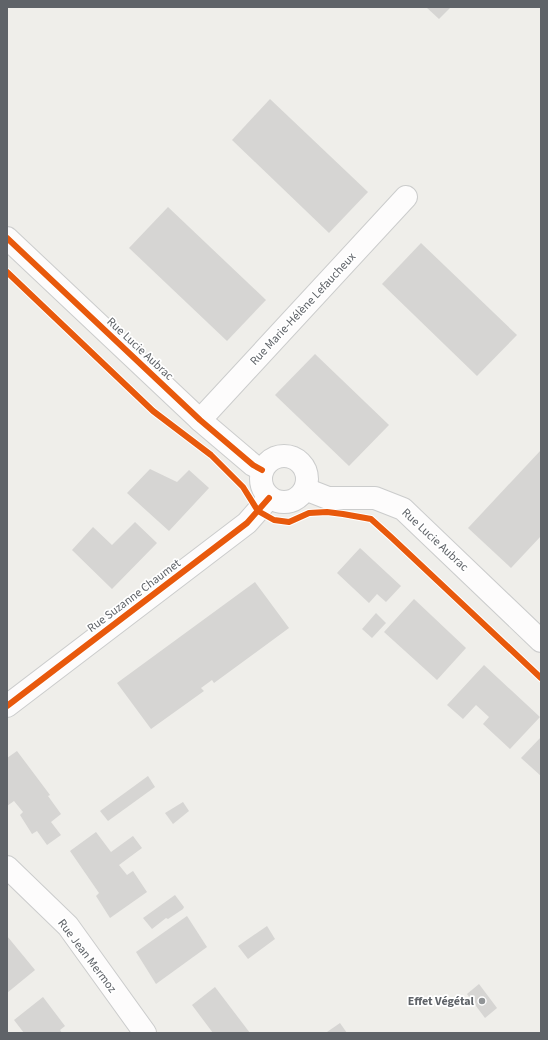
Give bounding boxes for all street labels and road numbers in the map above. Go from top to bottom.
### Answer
street label: Rue Marie-Hélène Lefaucheux [246,248,360,369]
street label: Rue Lucie Aubrac [103,314,178,385]
street label: Rue Lucie Aubrac [398,505,473,576]
street label: Rue Suzanne Chaumet [84,555,184,637]
street label: Rue Jean Mermoz [54,916,120,996]

